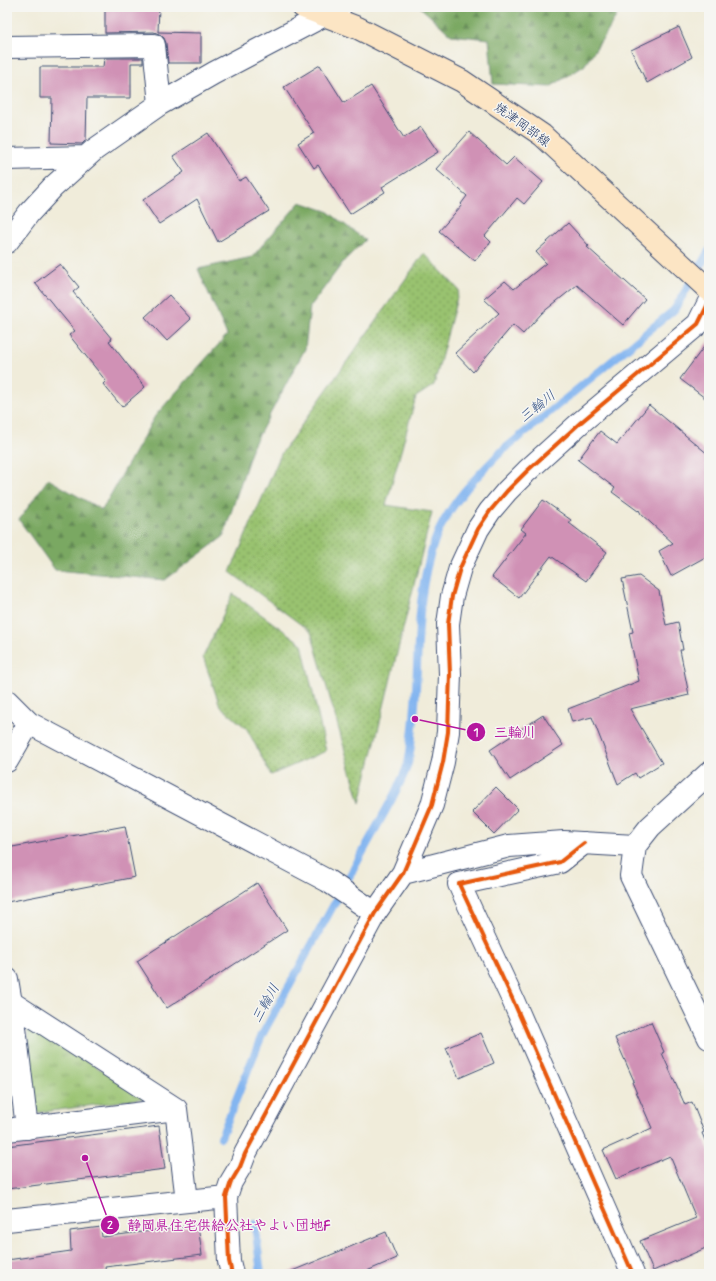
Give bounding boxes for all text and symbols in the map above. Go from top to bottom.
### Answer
street label: 焼津岡部線 [491,99,554,152]
water label: 三輪川 [516,387,560,427]
callout: 三輪川 [466,719,544,745]
text: 三輪川 [494,724,536,742]
text: 1 [473,725,479,741]
water label: 三輪川 [248,981,284,1026]
callout: 静岡県住宅供給公社やよい団地F [100,1212,339,1238]
text: 静岡県住宅供給公社やよい団地F [127,1217,331,1235]
text: 2 [107,1218,113,1234]

